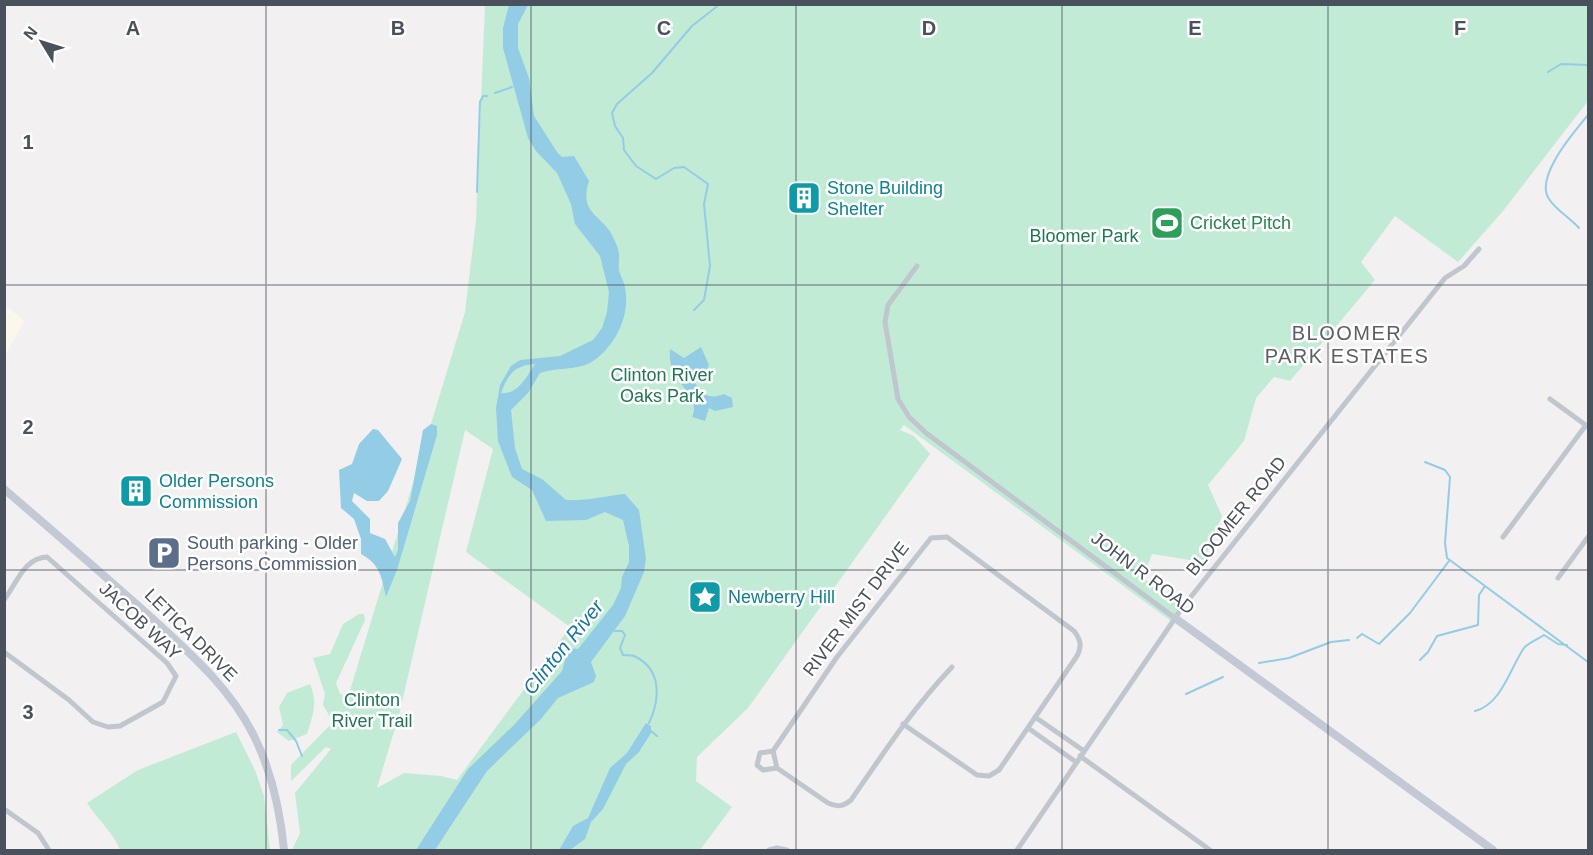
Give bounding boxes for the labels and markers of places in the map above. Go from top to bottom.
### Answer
place label: Stone Building Shelter [827,178,943,219]
building icon: Stone Building Shelter [786,180,822,216]
sports icon: Cricket Pitch [1149,205,1185,241]
place label: Cricket Pitch [1190,213,1291,233]
place label: Older Persons Commission [159,471,274,512]
building icon: Older Persons Commission [118,473,154,509]
place label: South parking - Older Persons Commission [187,533,358,574]
parking icon: South parking - Older Persons Commission [146,535,182,571]
place icon: Newberry Hill [687,579,723,615]
place label: Newberry Hill [728,587,835,607]

